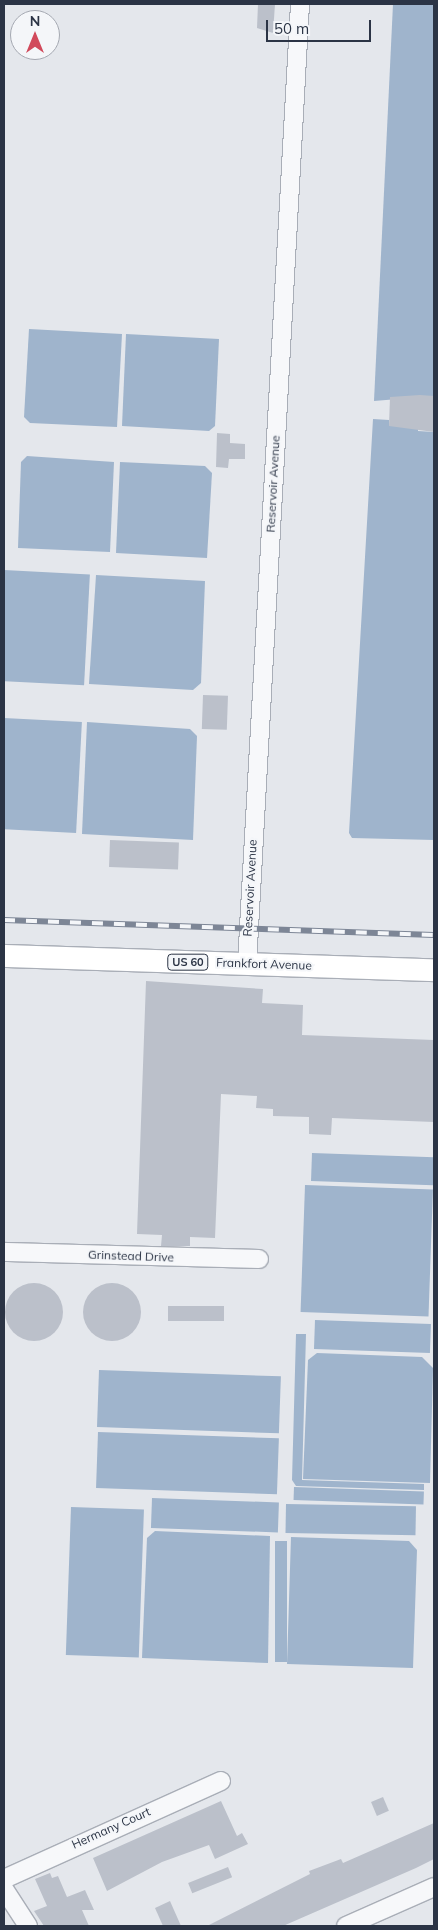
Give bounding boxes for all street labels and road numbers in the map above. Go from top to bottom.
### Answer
street label: Reservoir Avenue [263,435,283,533]
street label: Reservoir Avenue [240,839,260,937]
road number: US 60 [167,954,209,970]
street label: Frankfort Avenue [216,955,312,973]
street label: Grinstead Drive [88,1247,174,1265]
street label: Hermany Court [69,1804,153,1852]

